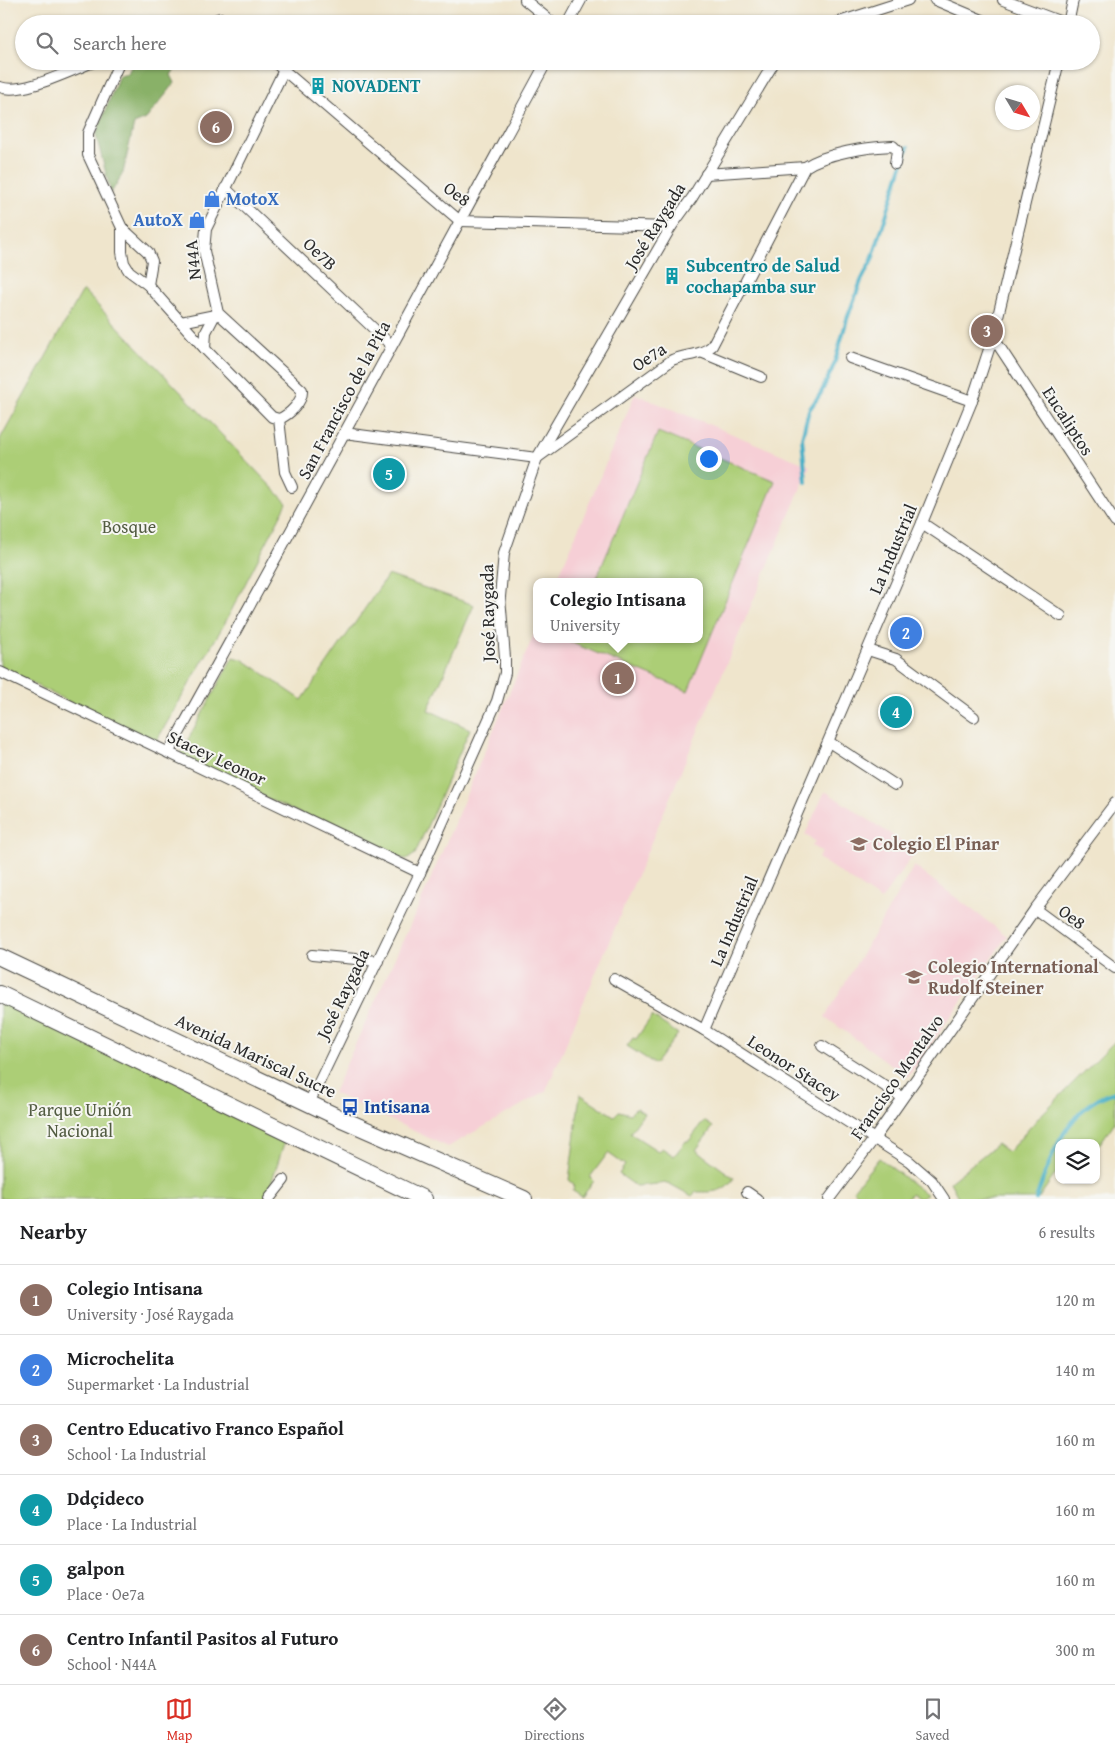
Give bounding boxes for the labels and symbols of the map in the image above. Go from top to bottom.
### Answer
place label: NOVADENT [332,72,421,99]
building icon: NOVADENT [308,76,328,96]
north arrow [995,85,1040,130]
pin: 6 [200,108,232,146]
street label: Oe8 [438,174,477,213]
street label: José Raygada [616,177,692,276]
place label: MotoX [226,185,279,212]
shop icon: MotoX [202,189,222,209]
place label: AutoX [133,206,184,233]
shop icon: AutoX [187,210,207,230]
street label: Oe7B [297,231,343,277]
street label: N44A [177,239,208,281]
place label: Subcentro de Salud cochapamba sur [686,252,840,300]
building icon: Subcentro de Salud cochapamba sur [662,266,682,286]
pin: 3 [971,312,1003,350]
street label: San Francisco de la Pita [290,315,397,484]
street label: Oe7a [626,335,672,378]
street label: Eucaliptos [1036,381,1101,461]
your location [696,446,722,472]
pin: 5 [373,455,405,493]
street label: La Industrial [861,499,924,598]
park label: Bosque [102,513,156,540]
street label: José Raygada [473,563,502,664]
pin: 2 [890,614,922,652]
pin: 1 [602,659,634,697]
pin: 4 [880,693,912,731]
street label: Stacey Leonor [163,723,272,792]
place label: Colegio El Pinar [873,830,1000,857]
school or university icon: Colegio El Pinar [849,834,869,854]
street label: La Industrial [702,871,765,970]
street label: Oe8 [1053,897,1092,936]
street label: José Raygada [308,943,376,1045]
place label: Colegio International Rudolf Steiner [928,953,1099,1001]
school or university icon: Colegio International Rudolf Steiner [904,967,924,987]
street label: Avenida Mariscal Sucre [171,1006,341,1105]
street label: Francisco Montalvo [843,1008,950,1145]
street label: Leonor Stacey [742,1027,846,1108]
place label: Intisana [364,1093,431,1120]
park label: Parque Unión Nacional [28,1096,132,1144]
bus stop icon: Intisana [340,1097,360,1117]

